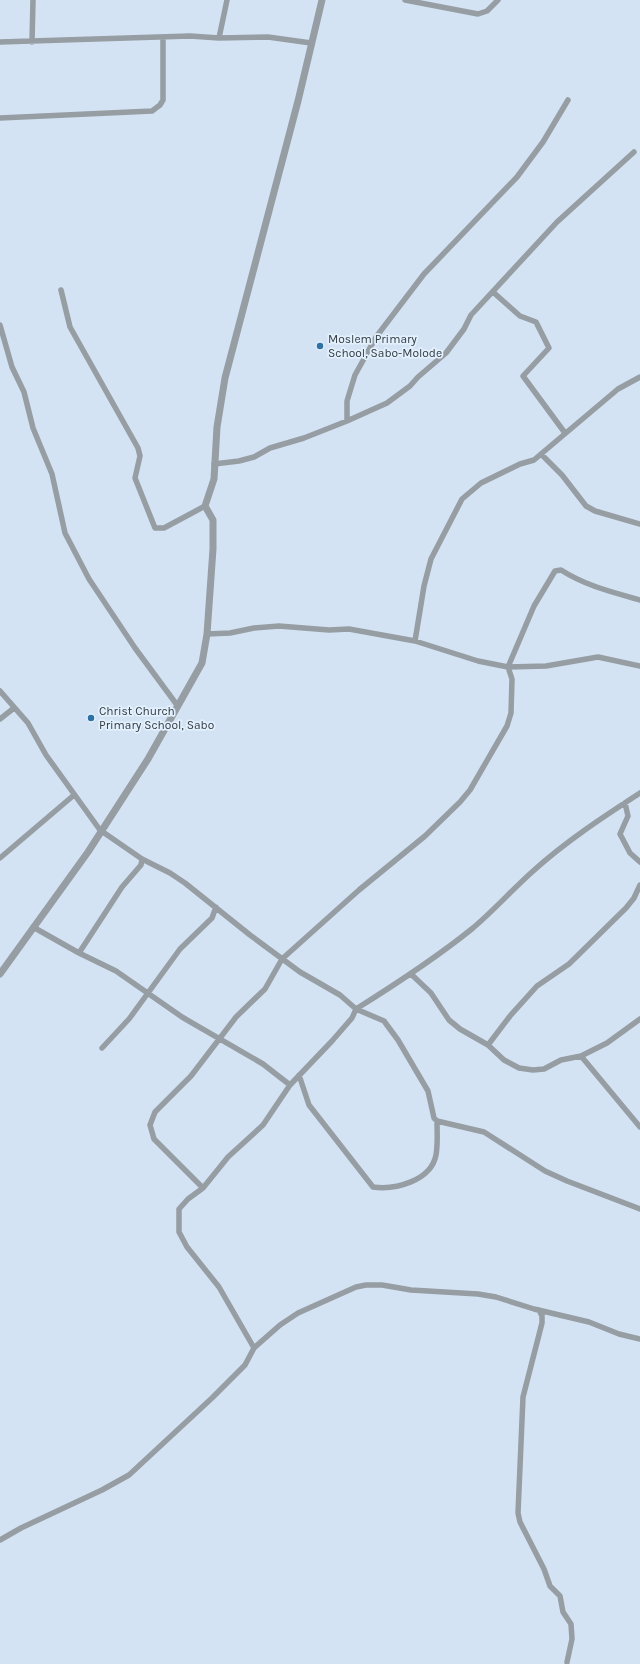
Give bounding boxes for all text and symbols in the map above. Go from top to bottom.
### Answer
place label: Moslem Primary School, Sabo-Molode [328,332,442,360]
marker: Moslem Primary School, Sabo-Molode [315,341,325,351]
place label: Christ Church Primary School, Sabo [99,704,214,732]
marker: Christ Church Primary School, Sabo [86,713,96,723]

